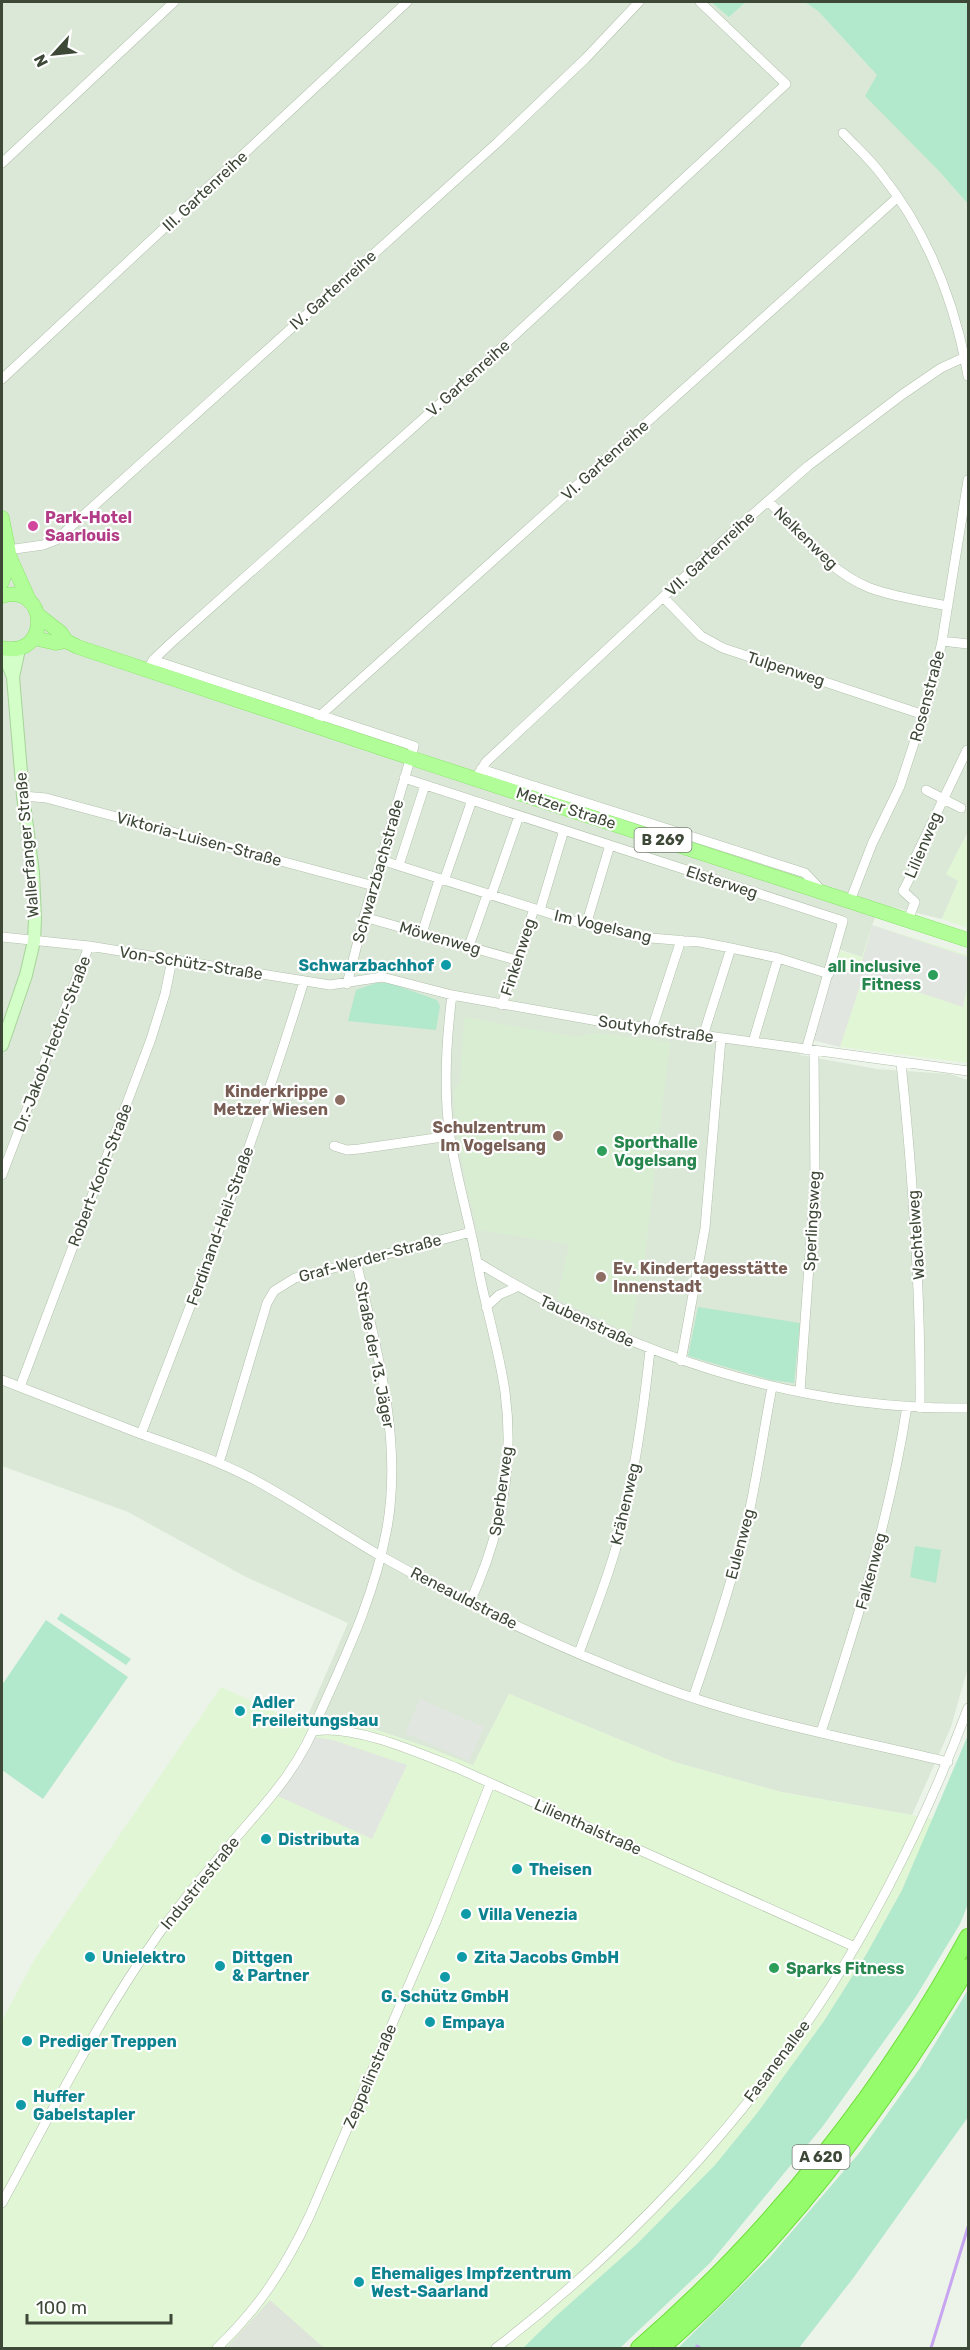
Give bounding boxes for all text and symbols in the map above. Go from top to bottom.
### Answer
north arrow [24,24,84,84]
text: N [30,51,52,70]
street label: III. Gartenreihe [159,147,251,235]
street label: IV. Gartenreihe [286,246,380,334]
street label: V. Gartenreihe [422,336,514,420]
street label: VI. Gartenreihe [557,416,653,504]
street label: Nelkenweg [770,503,842,573]
place label: Park-Hotel Saarlouis [45,508,132,545]
street label: VII. Gartenreihe [661,508,759,600]
marker: Park-Hotel Saarlouis [26,519,40,533]
street label: Tulpenweg [745,647,827,691]
street label: Rosenstraße [906,648,948,744]
street label: Wallerfanger Straße [11,771,43,919]
street label: Metzer Straße [514,783,618,833]
street label: Schwarzbachstraße [348,797,408,945]
street label: Viktoria-Luisen-Straße [114,808,284,870]
street label: Lilienweg [901,809,945,881]
road number: B 269 [634,828,692,852]
street label: Elsterweg [684,862,760,902]
street label: Im Vogelsang [552,906,654,946]
street label: Finkenweg [497,916,539,998]
street label: Möwenweg [397,917,483,959]
street label: Von-Schütz-Straße [118,942,264,984]
street label: Dr.-Jakob-Hector-Straße [10,953,94,1135]
place label: Schwarzbachhof [298,956,435,975]
place label: all inclusive Fitness [828,957,921,994]
marker: Schwarzbachhof [439,958,453,972]
marker: all inclusive Fitness [926,968,940,982]
street label: Soutyhofstraße [597,1011,715,1047]
place label: Kinderkrippe Metzer Wiesen [213,1082,328,1119]
marker: Kinderkrippe Metzer Wiesen [333,1093,347,1107]
street label: Robert-Koch-Straße [64,1101,136,1249]
place label: Schulzentrum Im Vogelsang [433,1118,546,1155]
marker: Schulzentrum Im Vogelsang [551,1129,565,1143]
place label: Sporthalle Vogelsang [614,1133,698,1170]
street label: Ferdinand-Heil-Straße [182,1144,258,1308]
marker: Sporthalle Vogelsang [595,1144,609,1158]
street label: Sperlingsweg [800,1170,824,1272]
street label: Wachtelweg [903,1189,929,1281]
street label: Graf-Werder-Straße [297,1230,443,1286]
place label: Ev. Kindertagesstätte Innenstadt [613,1259,788,1296]
marker: Ev. Kindertagesstätte Innenstadt [594,1270,608,1284]
street label: Straße der 13. Jäger [351,1280,399,1430]
street label: Taubenstraße [537,1291,637,1351]
street label: Sperberweg [485,1445,517,1537]
street label: Krähenweg [606,1461,644,1547]
street label: Eulenweg [721,1506,759,1582]
street label: Falkenweg [852,1530,890,1612]
street label: Reneauldstraße [407,1563,521,1633]
place label: Adler Freileitungsbau [252,1693,378,1730]
marker: Adler Freileitungsbau [233,1704,247,1718]
street label: Lilienthalstraße [531,1795,645,1859]
place label: Distributa [278,1830,359,1849]
marker: Distributa [259,1832,273,1846]
street label: Industriestraße [157,1833,243,1933]
place label: Theisen [529,1860,592,1879]
marker: Theisen [510,1862,524,1876]
place label: Villa Venezia [478,1905,577,1924]
marker: Villa Venezia [459,1907,473,1921]
place label: Unielektro [102,1948,186,1967]
place label: Dittgen & Partner [232,1948,310,1985]
place label: Zita Jacobs GmbH [474,1948,619,1967]
marker: Unielektro [83,1950,97,1964]
marker: Zita Jacobs GmbH [455,1950,469,1964]
marker: Dittgen & Partner [213,1959,227,1973]
place label: Sparks Fitness [786,1959,904,1978]
marker: Sparks Fitness [767,1961,781,1975]
marker: G. Schütz GmbH [438,1970,452,1984]
place label: G. Schütz GmbH [381,1987,509,2006]
place label: Empaya [442,2013,505,2032]
marker: Empaya [423,2015,437,2029]
street label: Fasanenallee [740,2016,814,2106]
street label: Zeppelinstraße [339,2021,401,2131]
place label: Prediger Treppen [39,2032,177,2051]
marker: Prediger Treppen [20,2034,34,2048]
place label: Huffer Gabelstapler [33,2087,136,2124]
marker: Huffer Gabelstapler [14,2098,28,2112]
road number: A 620 [792,2145,850,2169]
place label: Ehemaliges Impfzentrum West-Saarland [371,2264,571,2301]
marker: Ehemaliges Impfzentrum West-Saarland [352,2275,366,2289]
scale bar [27,2287,171,2325]
text: 100 m [36,2297,87,2319]

